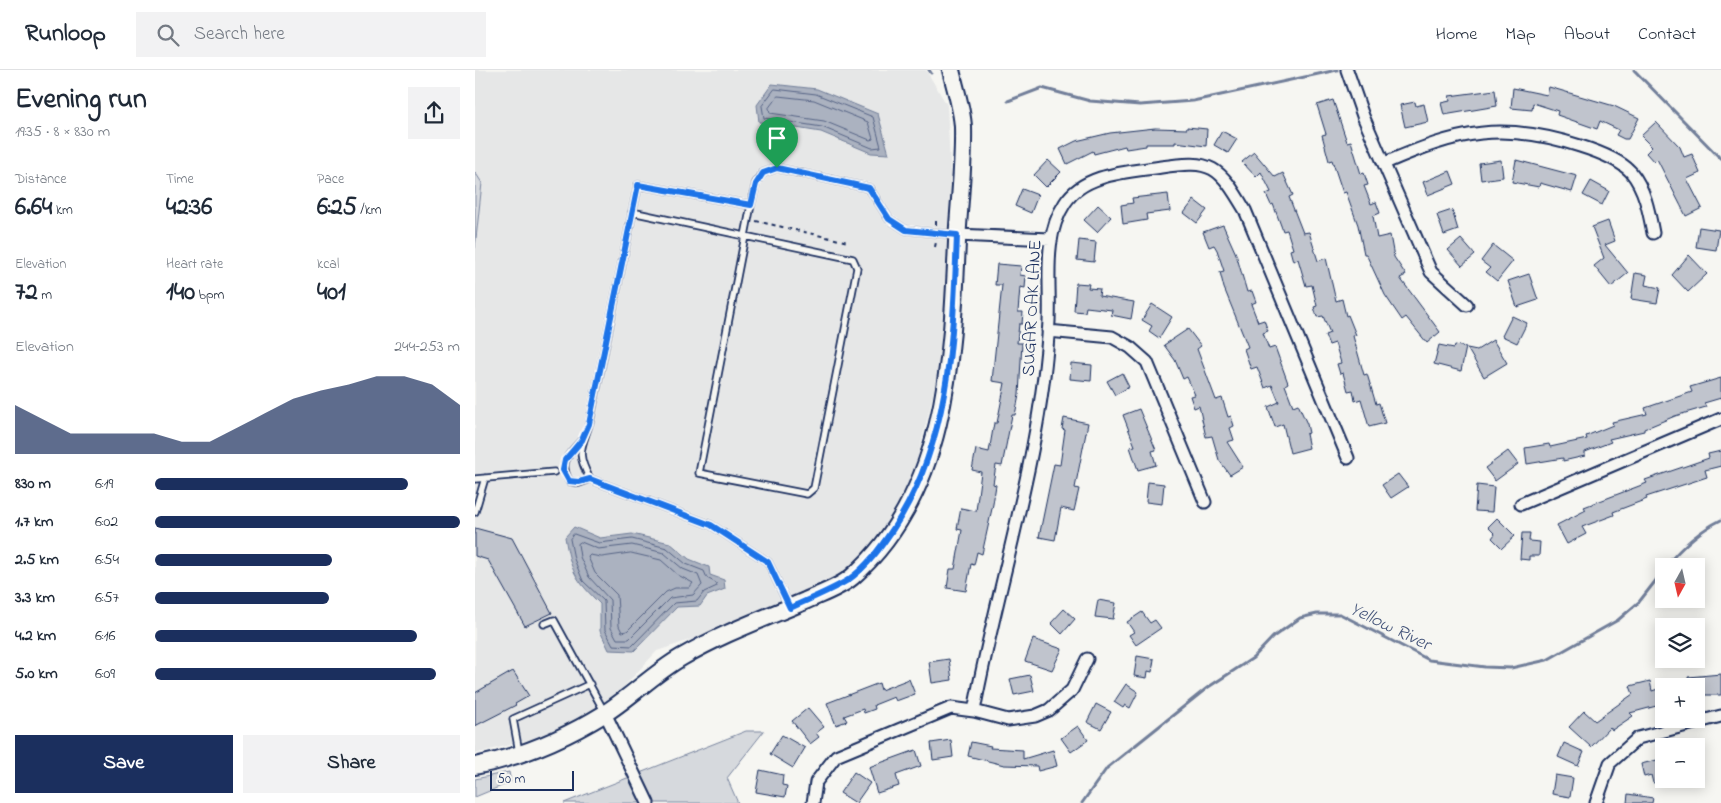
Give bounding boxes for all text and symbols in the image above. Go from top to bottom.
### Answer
search box [136,12,486,57]
text: Runloop [25,17,106,52]
icon: search [154,21,182,49]
text: Search here [194,21,285,48]
text: Home [1436,22,1477,48]
text: Map [1505,22,1536,48]
text: About [1564,22,1610,48]
text: Contact [1638,22,1696,48]
text: Evening run [15,80,147,121]
button: share [408,87,460,139]
pin [756,117,798,168]
text: 19:35 · 8 × 830 m [15,120,110,144]
icon: arrive [763,124,791,152]
text: Distance [15,169,67,190]
text: Time [166,169,194,190]
text: Pace [317,169,344,190]
text: 6.64 [15,190,52,226]
text: 42:36 [166,190,212,226]
text: 6:25 [317,190,357,226]
text: km [52,200,73,221]
text: /km [357,200,382,221]
street label: SUGAR OAK LANE [1016,239,1050,377]
text: Elevation [15,254,66,275]
text: Heart rate [166,254,223,275]
text: kcal [317,254,339,275]
text: 72 [15,275,38,311]
text: 140 [166,275,195,311]
text: 401 [317,275,346,311]
text: m [38,285,52,306]
text: bpm [195,285,224,306]
text: Elevation [15,335,74,359]
text: 244–253 m [394,335,460,359]
text: 830 m [15,472,51,496]
text: 6:19 [95,472,113,496]
text: 1.7 km [15,510,53,534]
text: 6:02 [95,510,118,534]
text: 2.5 km [15,548,59,572]
text: 6:54 [95,548,119,572]
north arrow [1655,558,1705,608]
map controls [1655,558,1705,788]
text: 3.3 km [15,586,55,610]
text: 6:57 [95,586,119,610]
water label: Yellow River [1345,596,1437,659]
button: layers [1655,618,1705,668]
text: 4.2 km [15,624,56,648]
text: 6:16 [95,624,116,648]
text: 5.0 km [15,662,58,686]
text: 6:09 [95,662,115,686]
button: + [1655,678,1705,728]
button: Save [15,735,233,793]
button: Share [243,735,460,793]
button: − [1655,738,1705,788]
scale bar [490,768,574,791]
text: 50 m [497,769,525,790]

